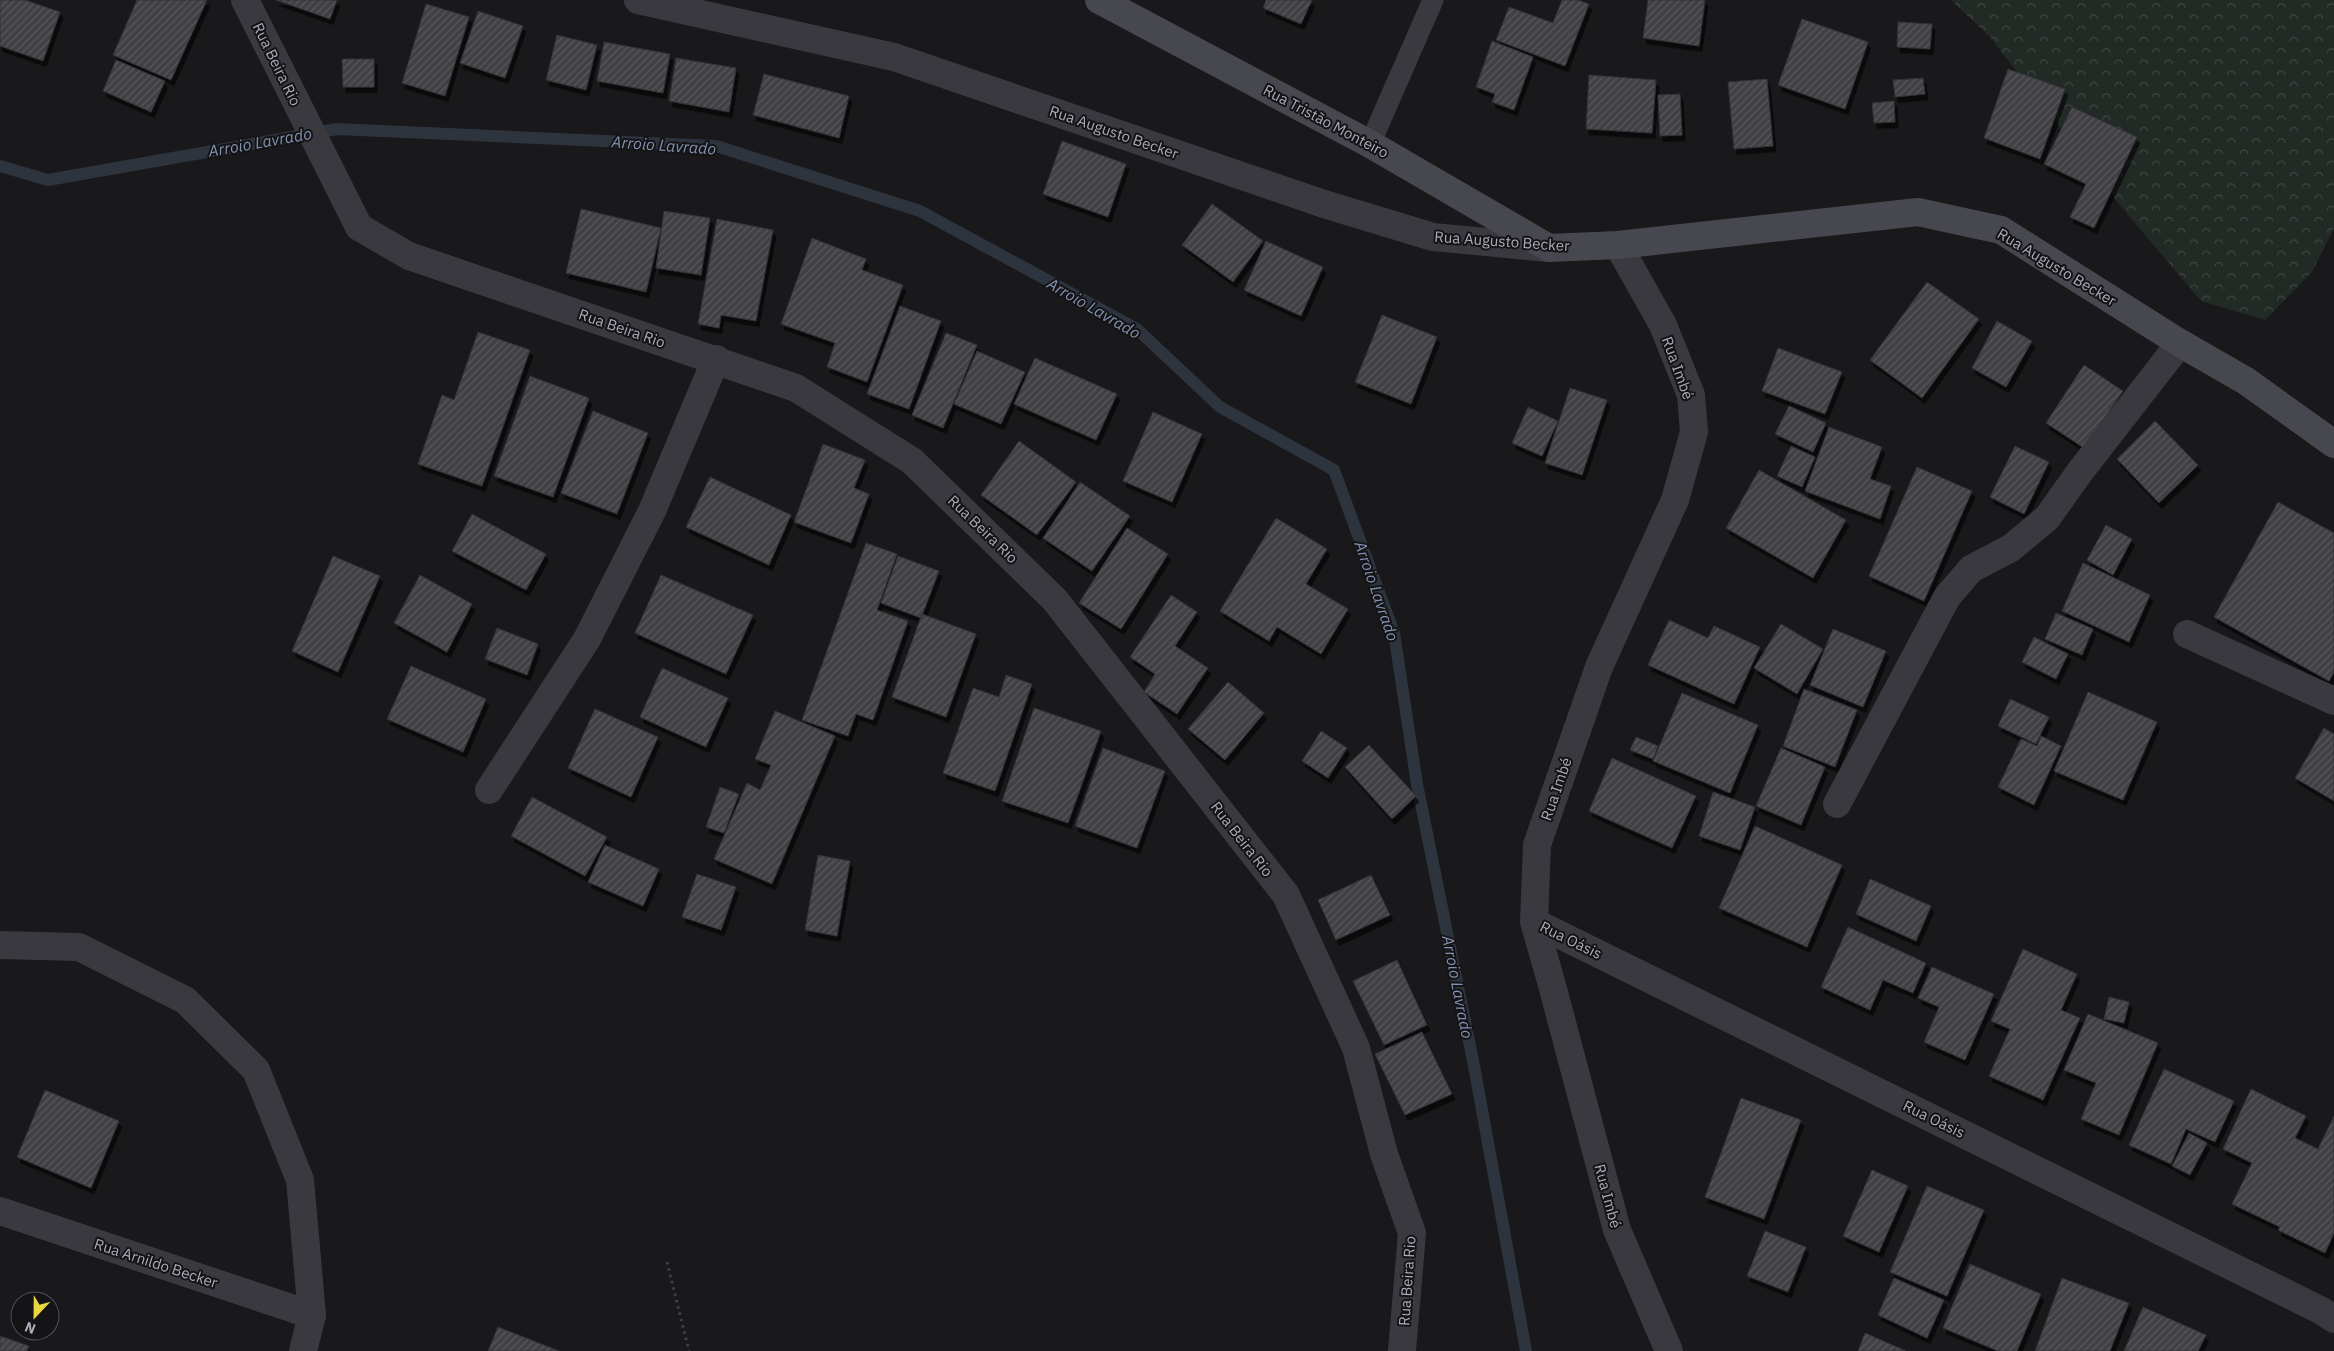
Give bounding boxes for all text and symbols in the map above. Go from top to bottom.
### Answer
street label: Rua Beira Rio [249,19,305,109]
street label: Rua Tristão Monteiro [1260,80,1392,162]
street label: Rua Augusto Becker [1047,101,1182,163]
water label: Arroio Lavrado [206,123,313,161]
water label: Arroio Lavrado [610,131,717,159]
street label: Rua Augusto Becker [1994,224,2120,310]
street label: Rua Augusto Becker [1434,227,1571,255]
water label: Arroio Lavrado [1043,273,1144,343]
street label: Rua Beira Rio [576,304,668,352]
street label: Rua Imbé [1658,334,1698,402]
street label: Rua Beira Rio [944,491,1022,567]
water label: Arroio Lavrado [1350,537,1404,644]
street label: Rua Imbé [1536,755,1576,823]
street label: Rua Beira Rio [1207,798,1277,880]
street label: Rua Oásis [1537,917,1605,963]
water label: Arroio Lavrado [1438,933,1478,1040]
street label: Rua Oásis [1900,1096,1968,1142]
street label: Rua Imbé [1590,1162,1626,1230]
street label: Rua Arnildo Becker [92,1234,221,1292]
street label: Rua Beira Rio [1394,1235,1420,1327]
north arrow [10,1291,60,1341]
text: N [22,1318,38,1338]

